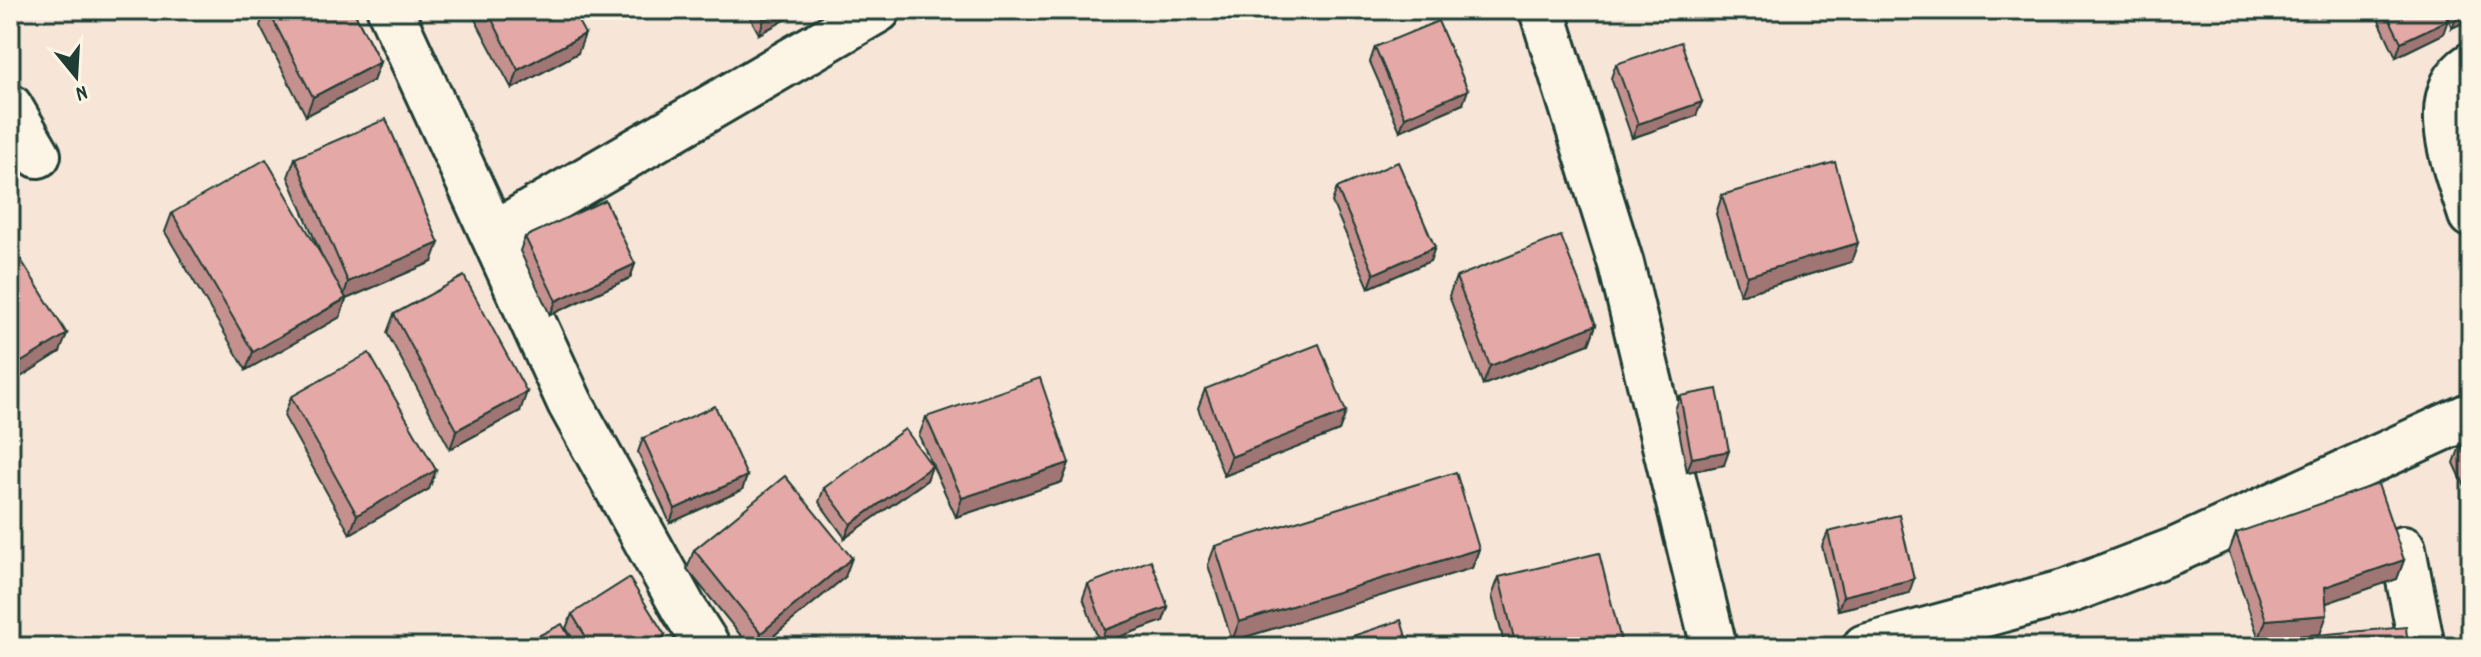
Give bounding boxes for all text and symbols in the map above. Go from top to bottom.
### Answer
north arrow [36,36,116,116]
text: N [71,75,91,108]

